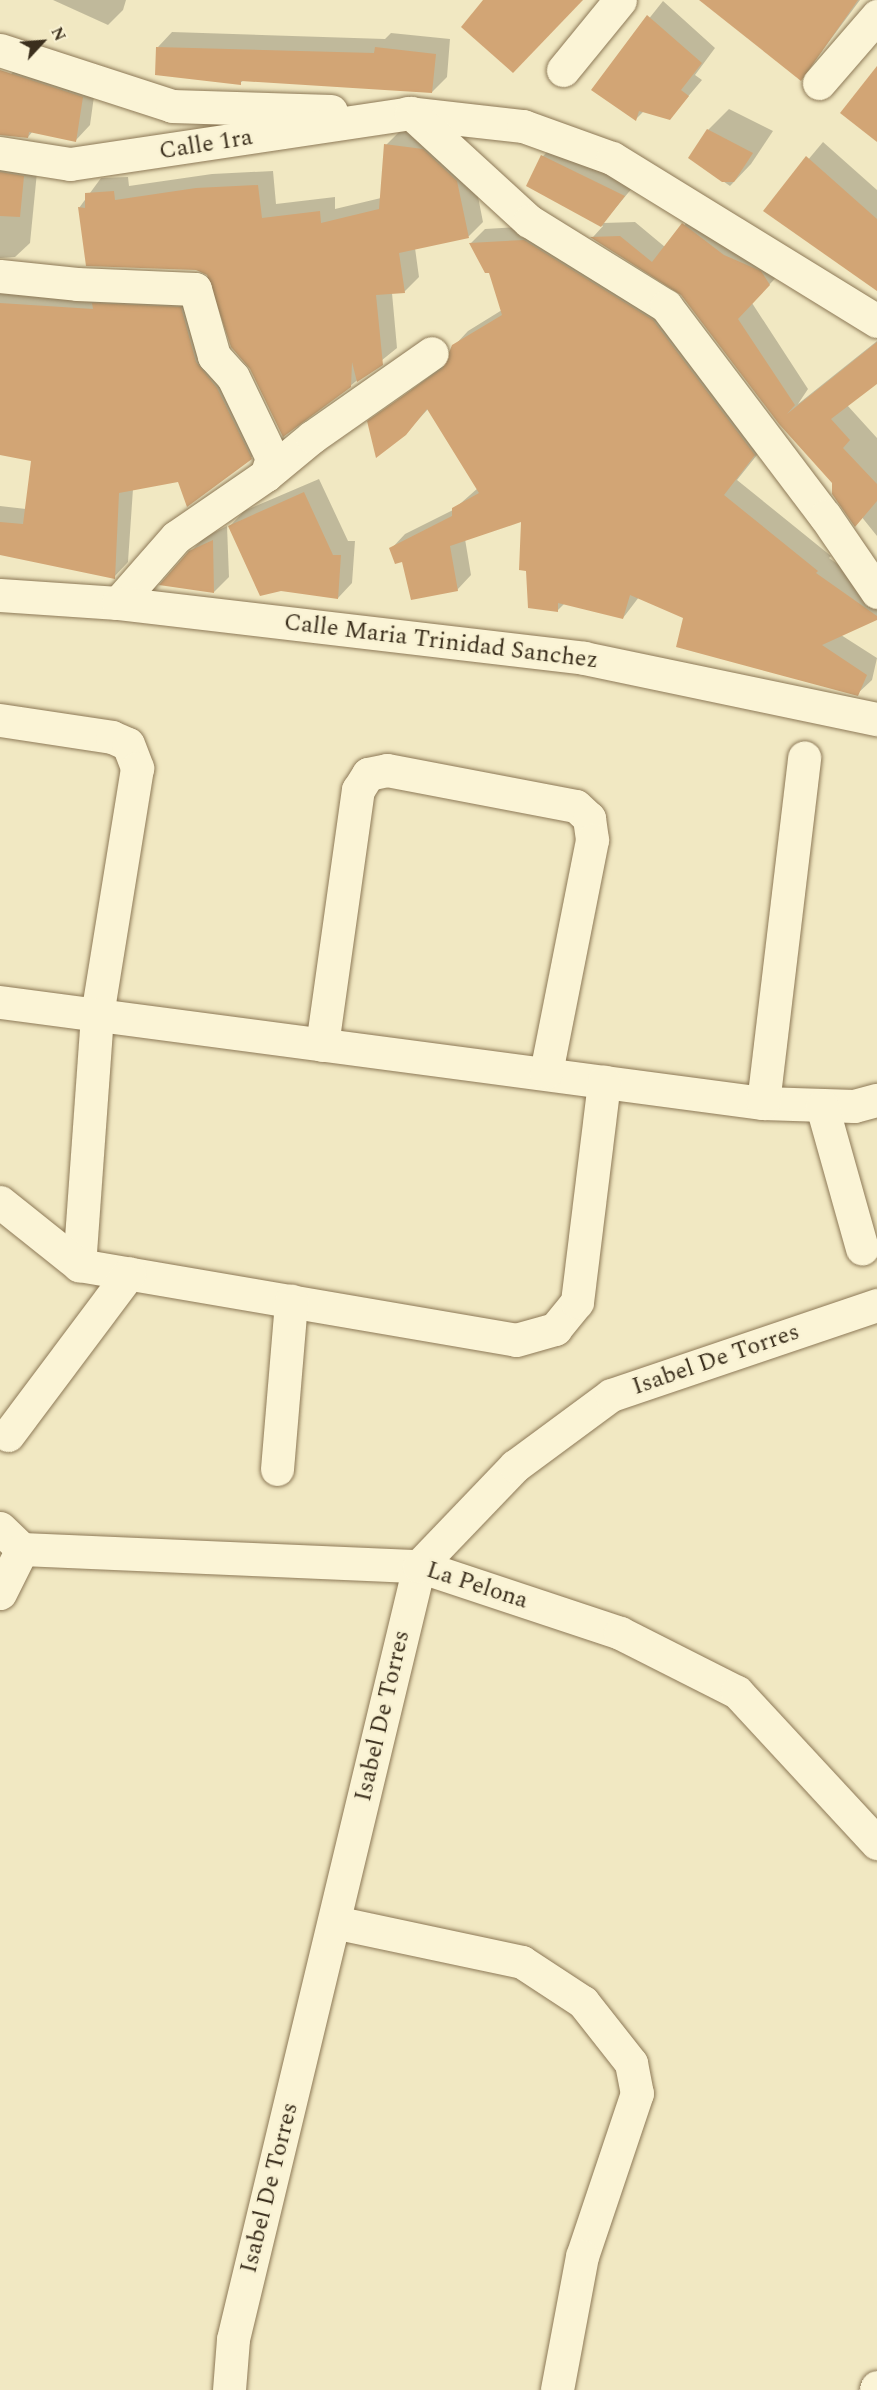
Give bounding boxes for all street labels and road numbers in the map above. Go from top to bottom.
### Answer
street label: Calle 1ra [157,123,255,167]
street label: Calle Maria Trinidad Sanchez [282,608,600,676]
street label: Isabel De Torres [629,1318,803,1402]
street label: La Pelona [423,1556,531,1616]
street label: Isabel De Torres [349,1628,417,1804]
street label: Isabel De Torres [235,2100,305,2276]

